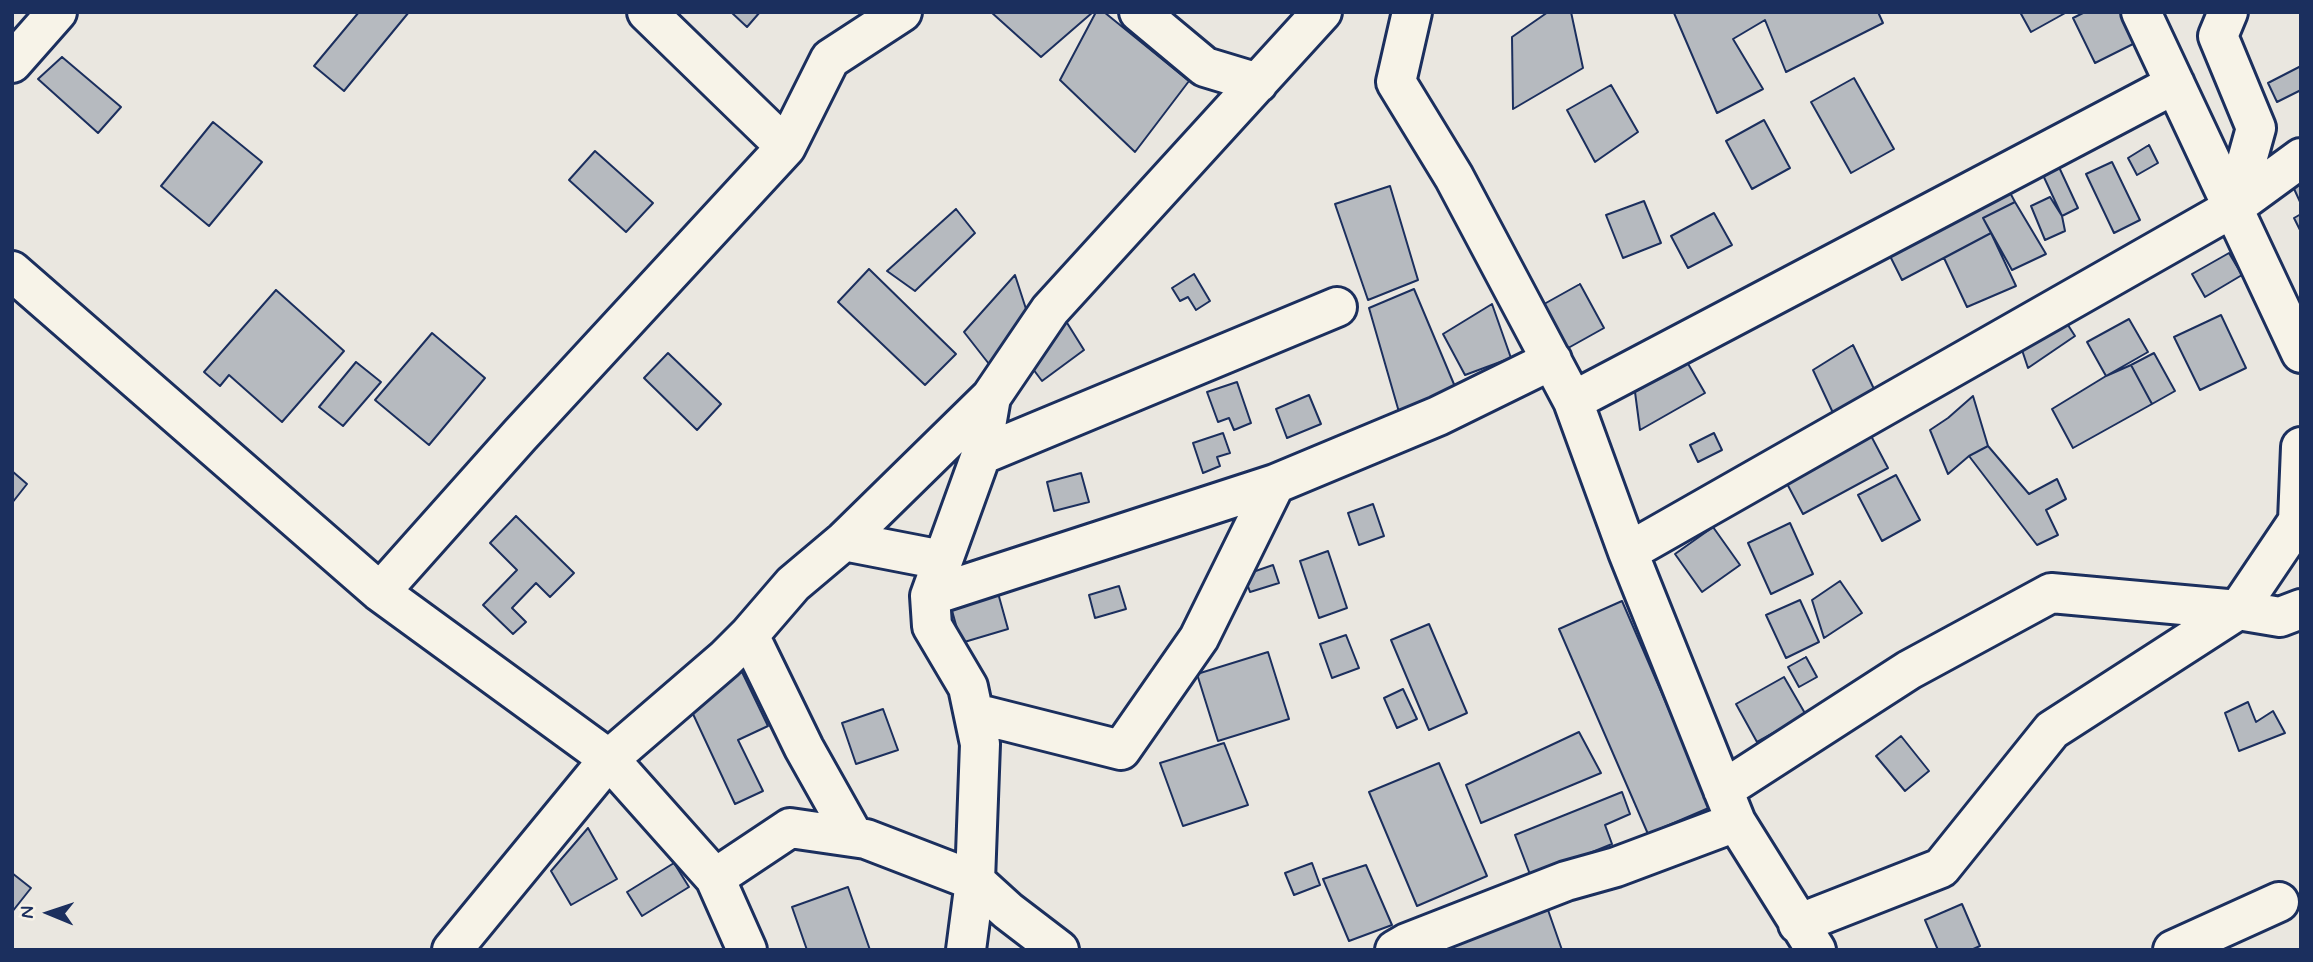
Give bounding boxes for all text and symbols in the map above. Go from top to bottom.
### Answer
north arrow [14,878,84,948]
text: N [15,905,40,919]

